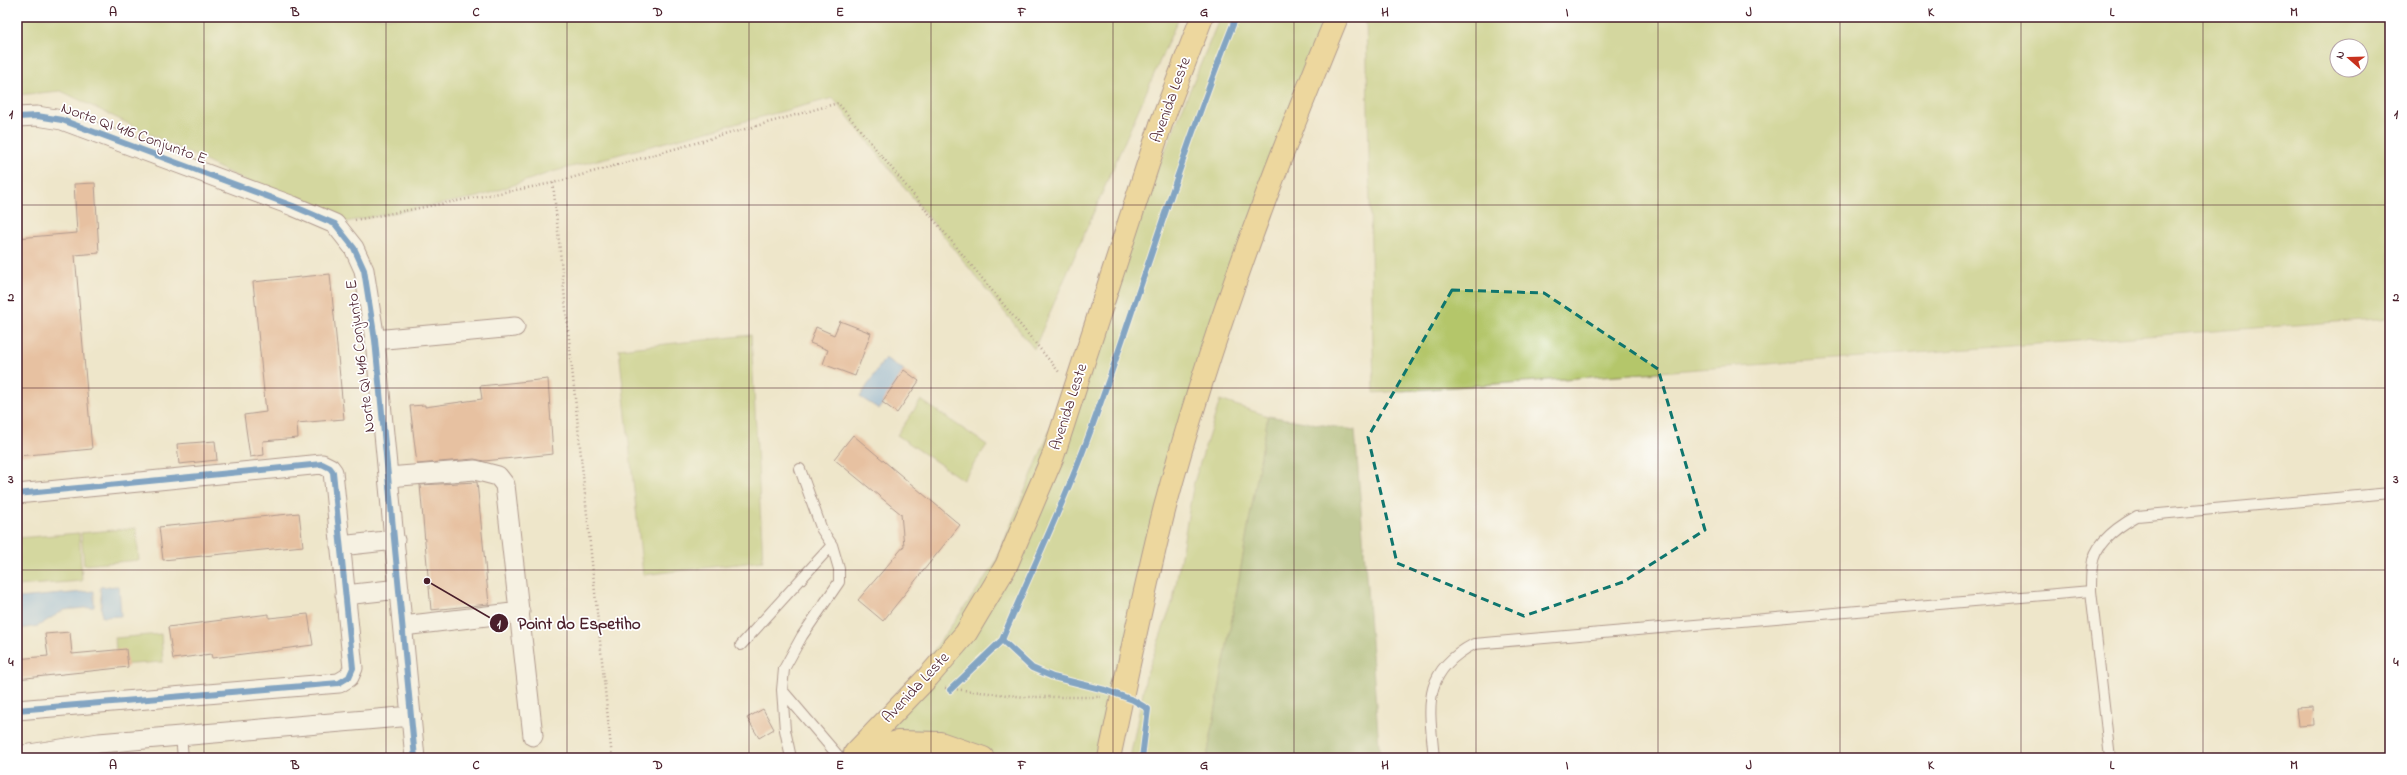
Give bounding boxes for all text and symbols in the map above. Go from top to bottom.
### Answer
text: A [109,3,117,22]
text: B [290,3,300,22]
text: C [472,3,480,22]
text: D [652,3,663,22]
text: E [836,3,844,22]
text: F [1017,3,1027,22]
text: G [1200,3,1208,22]
text: H [1381,3,1389,22]
text: I [1565,3,1569,22]
text: J [1746,3,1752,22]
text: K [1928,3,1935,22]
text: L [2110,3,2116,22]
text: M [2290,3,2298,22]
north arrow [2329,38,2369,78]
text: N [2332,49,2349,61]
street label: Avenida Leste [1144,53,1198,146]
street label: Norte QI 416 Conjunto E [58,96,210,172]
text: 1 [9,105,14,124]
text: 1 [2394,105,2399,124]
street label: Norte QI 416 Conjunto E [340,278,382,434]
text: 2 [7,288,15,307]
text: 2 [2392,288,2400,307]
street label: Avenida Leste [1044,360,1095,453]
text: 3 [7,470,14,489]
text: 3 [2392,470,2399,489]
callout: Point do Espetiho [489,609,648,638]
text: Point do Espetiho [517,612,641,637]
text: 1 [497,616,501,634]
street label: Avenida Leste [877,646,956,729]
text: 4 [7,653,14,672]
text: 4 [2392,653,2399,672]
text: A [109,756,117,775]
text: B [290,756,300,775]
text: C [472,756,480,775]
text: D [652,756,663,775]
text: E [836,756,844,775]
text: F [1017,756,1027,775]
text: G [1200,756,1208,775]
text: H [1381,756,1389,775]
text: I [1565,756,1569,775]
text: J [1746,756,1752,775]
text: K [1928,756,1935,775]
text: L [2110,756,2116,775]
text: M [2290,756,2298,775]

